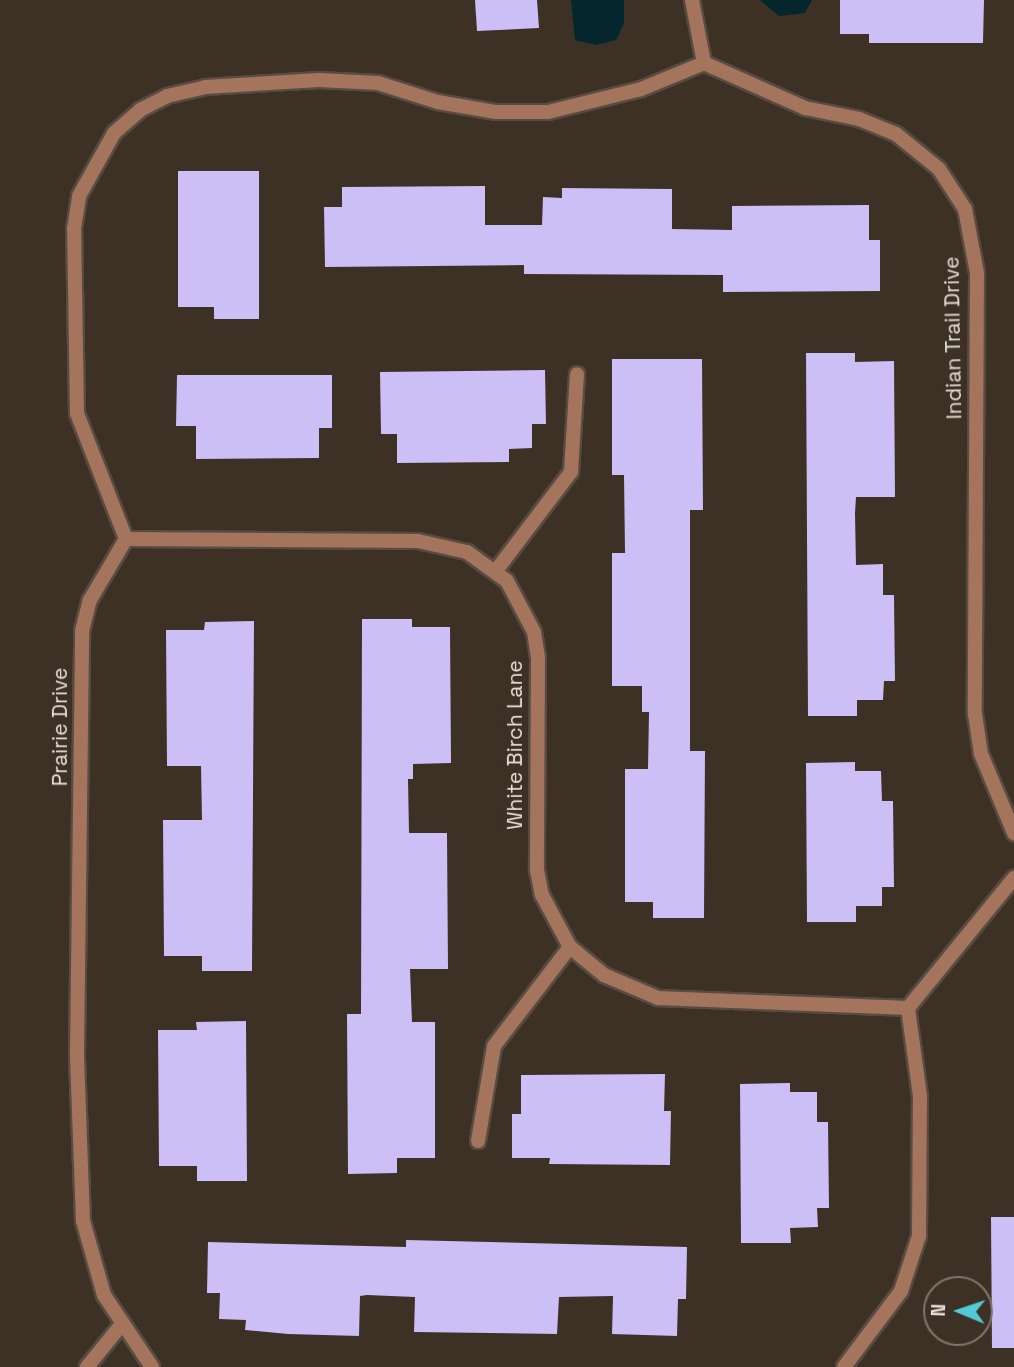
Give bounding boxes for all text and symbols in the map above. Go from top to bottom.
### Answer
street label: Indian Trail Drive [939,256,967,420]
street label: White Birch Lane [502,660,528,830]
street label: Prairie Drive [47,668,73,786]
north arrow [923,1276,993,1346]
text: N [926,1304,951,1317]

